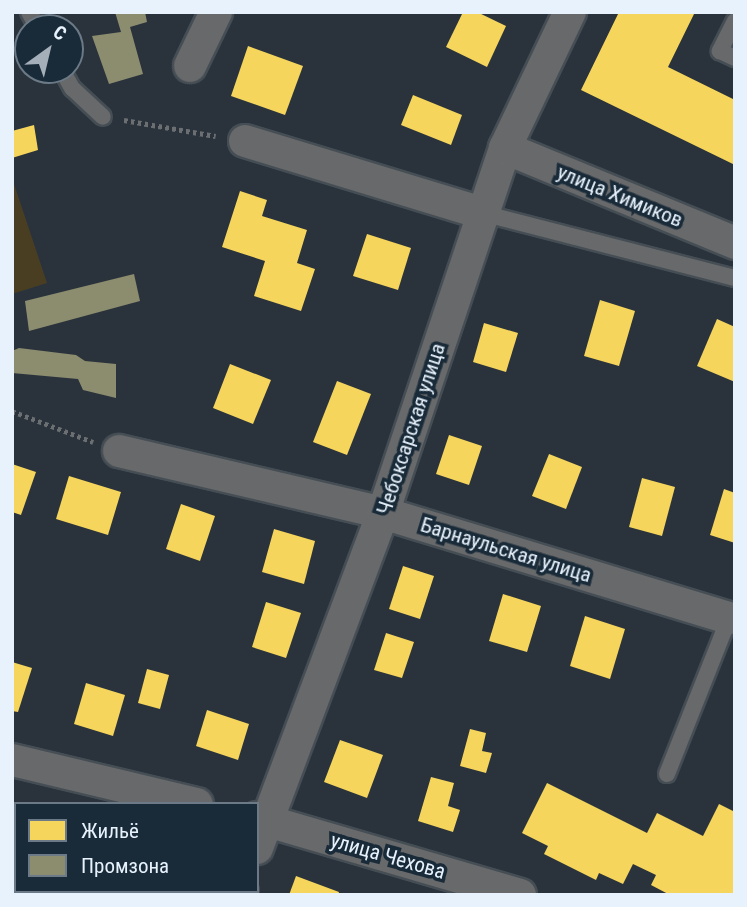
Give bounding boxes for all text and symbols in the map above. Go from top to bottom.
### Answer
north arrow [14,14,84,84]
text: С [49,20,71,45]
street label: улица Химиков [554,159,686,233]
street label: Чебоксарская улица [371,340,451,518]
street label: Барнаульская улица [418,512,594,588]
legend [14,802,259,893]
text: Жильё [81,819,139,843]
street label: улица Чехова [328,828,448,884]
text: Промзона [81,854,169,878]

